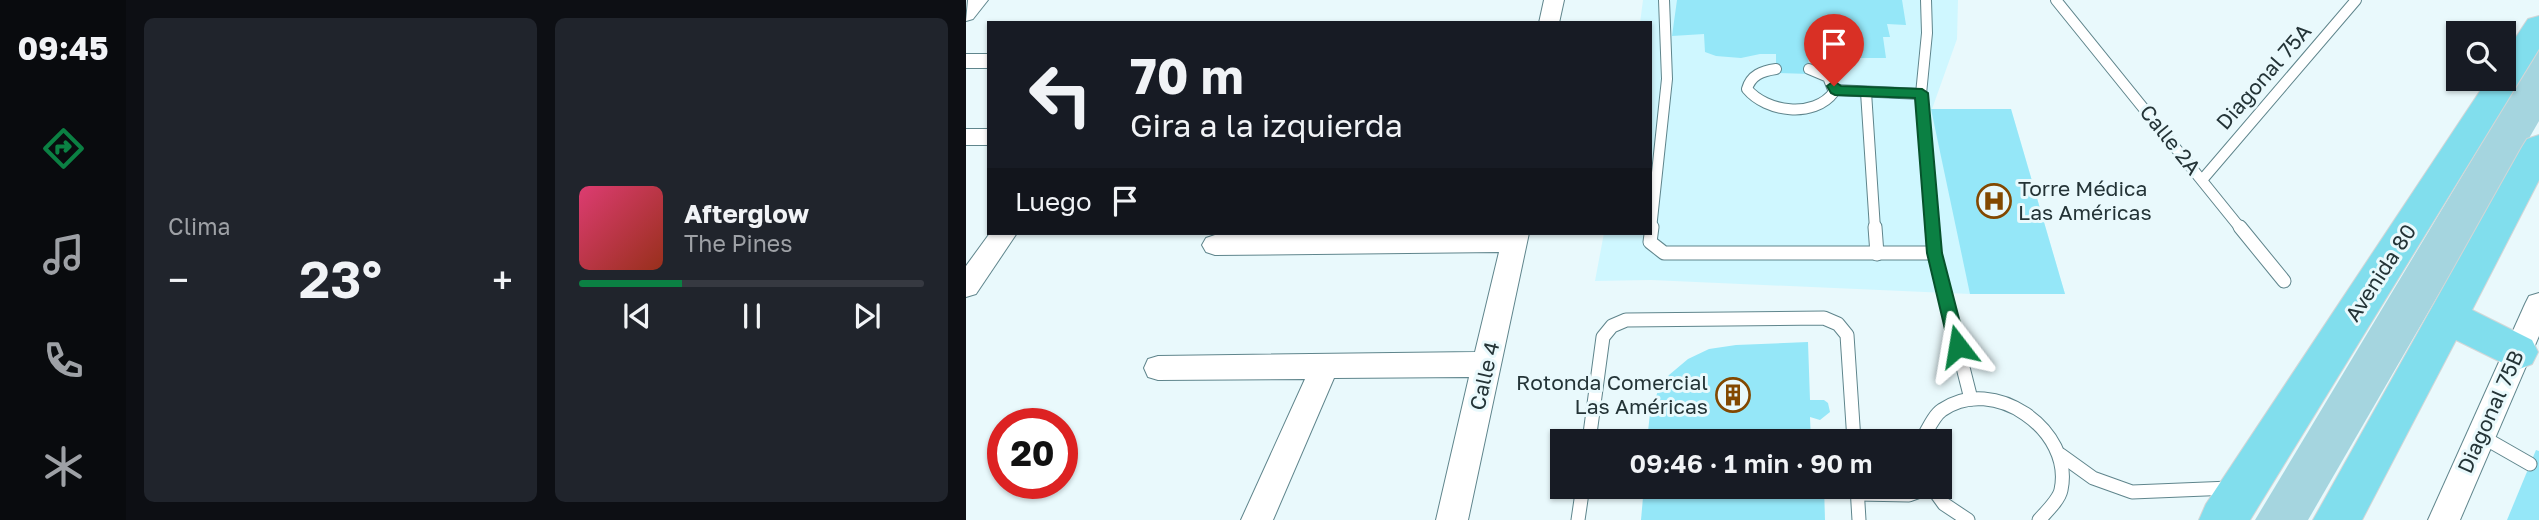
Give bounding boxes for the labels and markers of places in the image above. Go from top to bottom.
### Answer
pin [1804,14,1864,86]
place label: Torre Médica Las Américas [2018,175,2152,225]
hospital icon: Torre Médica Las Américas [1975,182,2013,220]
place label: Rotonda Comercial Las Américas [1516,369,1708,419]
building icon: Rotonda Comercial Las Américas [1714,376,1752,414]

